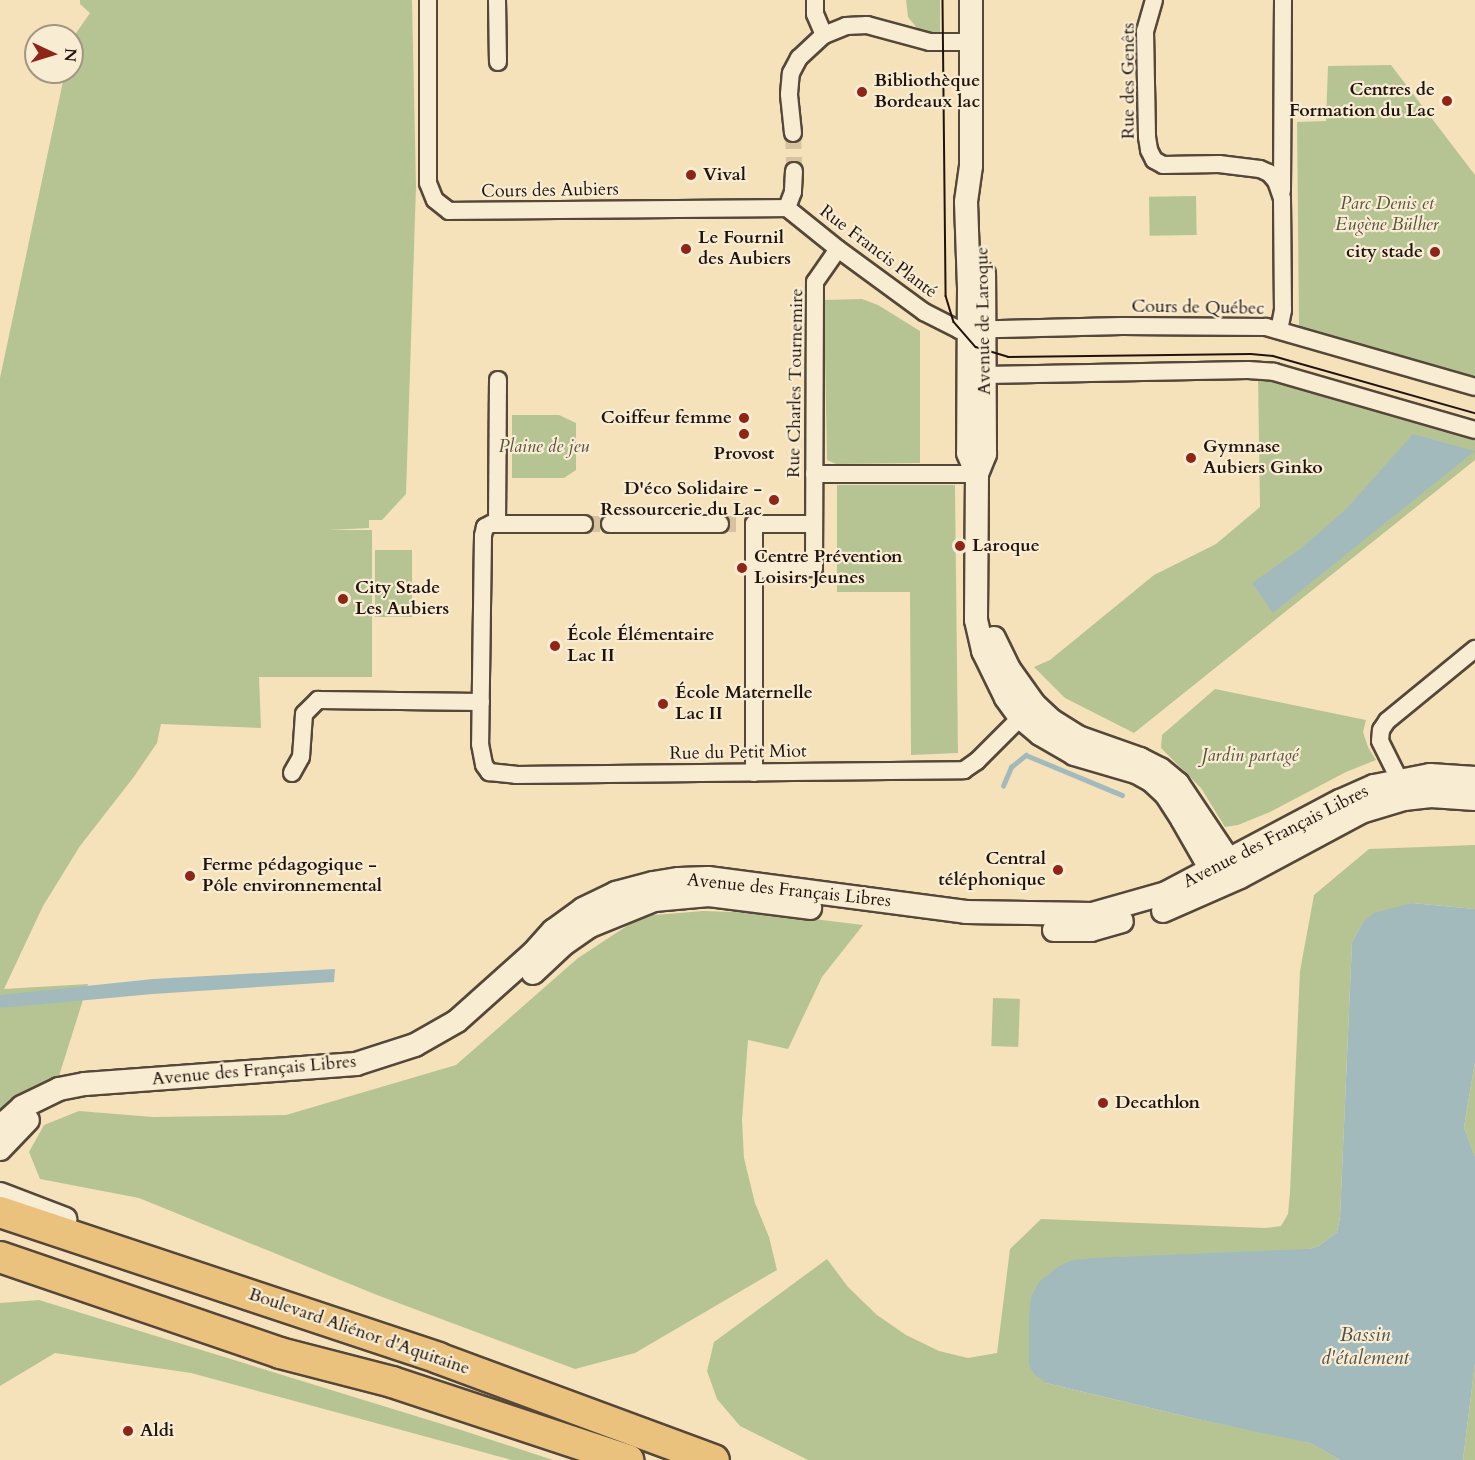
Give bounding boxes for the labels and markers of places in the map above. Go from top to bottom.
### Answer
place label: Bibliothèque Bordeaux lac [874,71,980,113]
place label: Centres de Formation du Lac [1289,80,1435,122]
marker: Bibliothèque Bordeaux lac [855,85,869,99]
marker: Centres de Formation du Lac [1440,94,1454,108]
place label: Vival [703,164,746,186]
marker: Vival [684,168,698,182]
place label: Le Fournil des Aubiers [698,228,791,270]
place label: city stade [1346,241,1423,263]
marker: Le Fournil des Aubiers [679,242,693,256]
marker: city stade [1428,245,1442,259]
place label: Coiffeur femme [601,407,732,429]
marker: Coiffeur femme [737,411,751,425]
marker: Provost [737,427,751,441]
place label: Gymnase Aubiers Ginko [1203,437,1323,480]
place label: Provost [714,443,774,465]
marker: Gymnase Aubiers Ginko [1184,451,1198,465]
place label: D'éco Solidaire - Ressourcerie du Lac [600,479,762,522]
marker: D'éco Solidaire - Ressourcerie du Lac [767,493,781,507]
place label: Laroque [972,535,1040,557]
marker: Laroque [953,539,967,553]
place label: Centre Prévention Loisirs Jeunes [754,547,903,590]
marker: Centre Prévention Loisirs Jeunes [735,561,749,575]
place label: City Stade Les Aubiers [355,578,449,620]
marker: City Stade Les Aubiers [336,592,350,606]
place label: École Élémentaire Lac II [567,625,715,668]
marker: École Élémentaire Lac II [548,639,562,653]
place label: École Maternelle Lac II [675,683,813,726]
marker: École Maternelle Lac II [656,697,670,711]
place label: Central téléphonique [938,849,1046,892]
place label: Ferme pédagogique - Pôle environnemental [202,855,382,898]
marker: Central téléphonique [1051,863,1065,877]
marker: Ferme pédagogique - Pôle environnemental [183,869,197,883]
place label: Decathlon [1115,1092,1200,1114]
marker: Decathlon [1096,1096,1110,1110]
place label: Aldi [140,1420,174,1442]
marker: Aldi [121,1424,135,1438]

